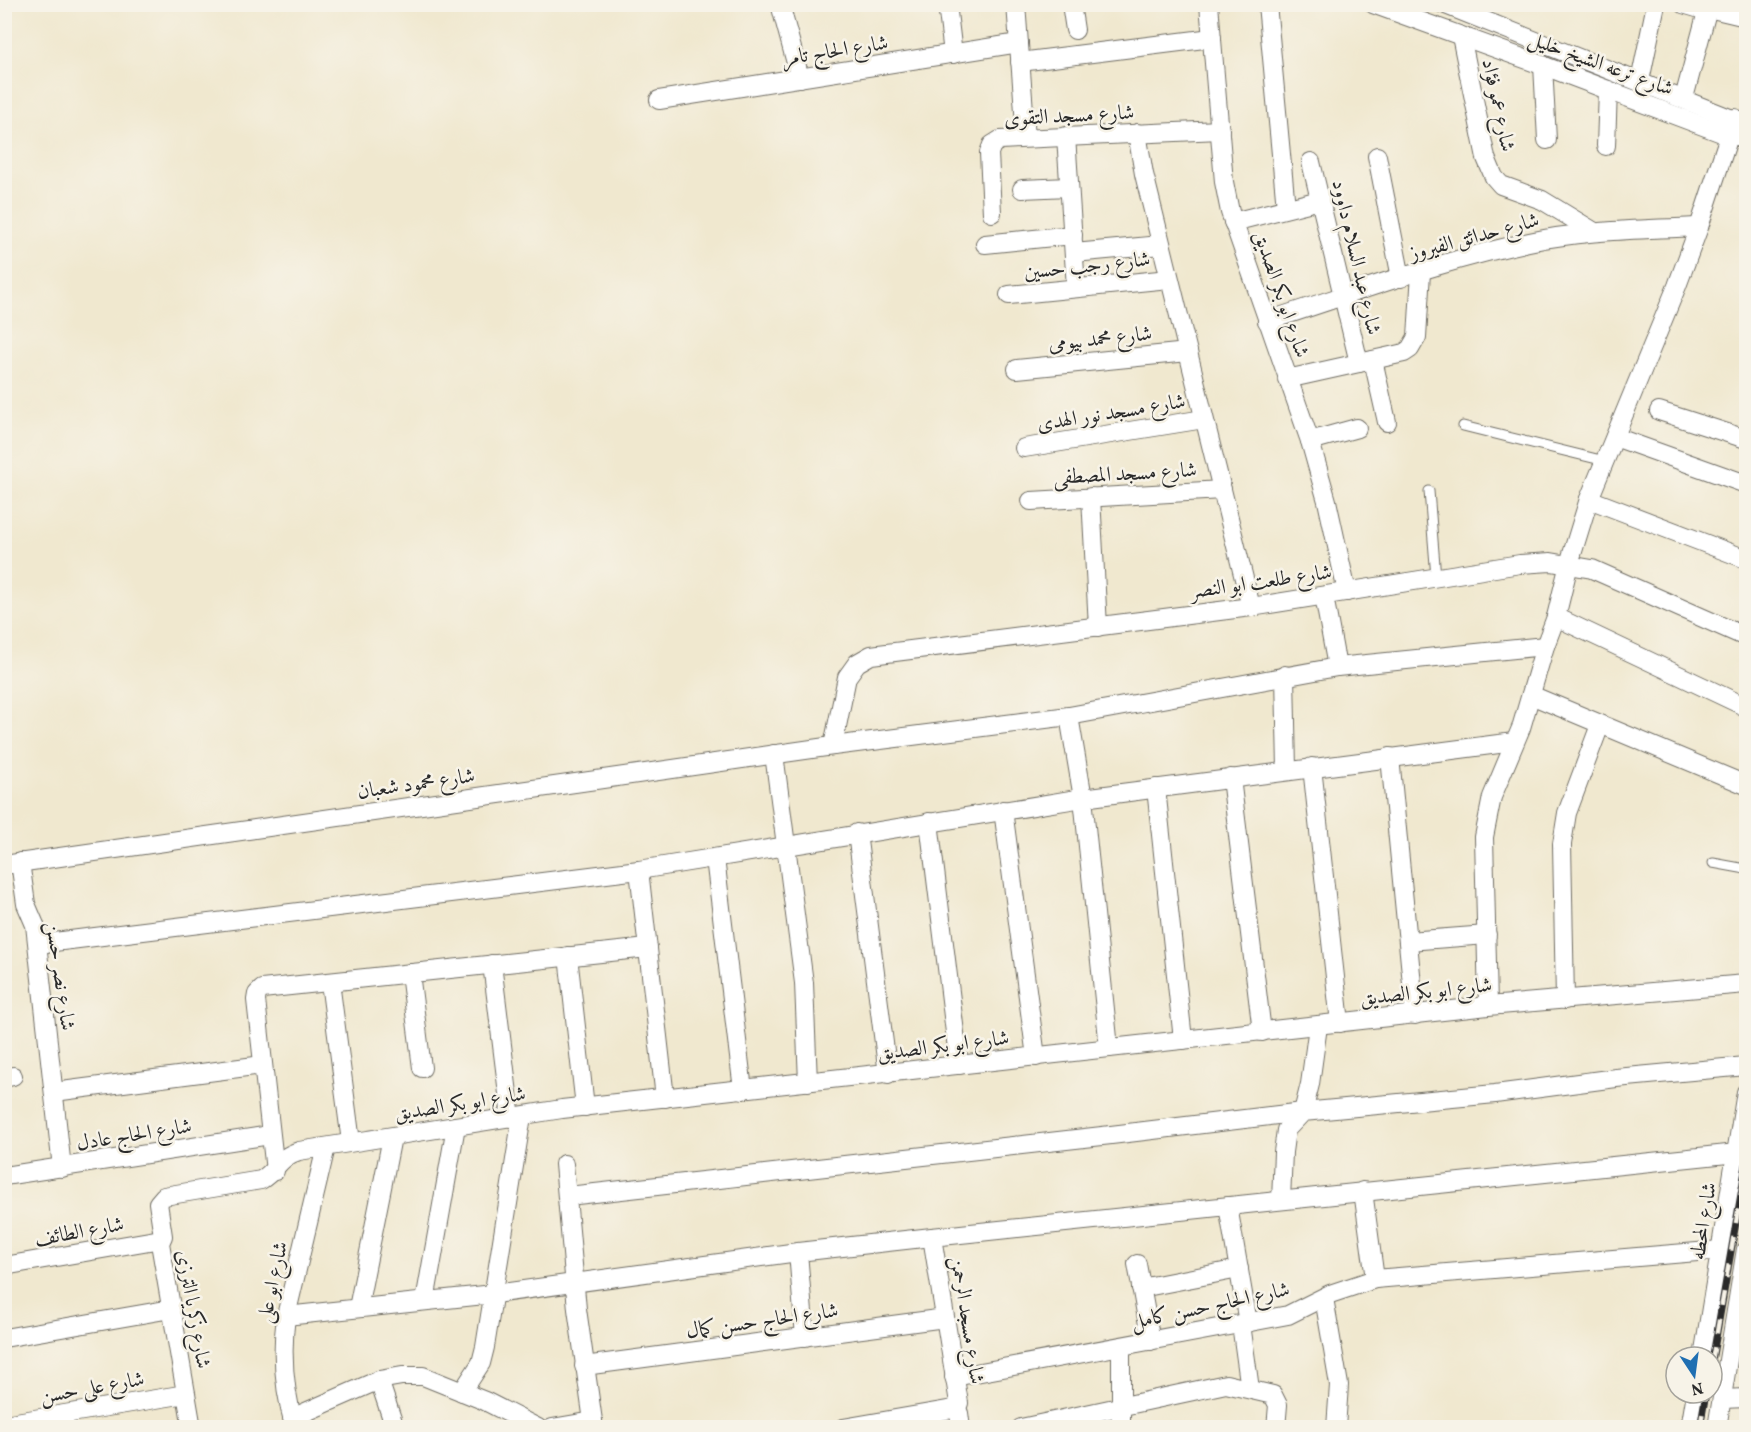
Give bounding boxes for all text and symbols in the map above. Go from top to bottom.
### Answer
street label: شارع ترعه الشيخ خليل [1523,25,1677,107]
street label: شارع الحاج تامر [780,29,891,77]
street label: شارع عمو فؤاد [1472,56,1522,155]
street label: شارع مسجد التقوى [1003,99,1135,136]
street label: شارع عبد السلام داوود [1322,177,1387,338]
street label: شارع حدائق الفيروز [1404,206,1543,271]
street label: شارع ابو بكر الصديق [1243,227,1316,363]
street label: شارع رجب حسين [1022,245,1152,290]
street label: شارع محمد بيومى [1047,320,1154,361]
street label: شارع مسجد نور الهدى [1035,387,1188,442]
street label: شارع مسجد المصطفى [1053,456,1198,495]
street label: شارع طلعت ابو النصر [1186,558,1334,609]
street label: شارع محمود شعبان [356,762,477,809]
street label: شارع نصر حسن [36,920,82,1033]
street label: شارع ابو بكر الصديق [1359,971,1494,1016]
street label: شارع ابو بكر الصديق [876,1024,1011,1071]
street label: شارع ابو بكر الصديق [392,1080,528,1131]
street label: شارع الحاج عادل [74,1112,194,1162]
street label: شارع المحطه [1684,1180,1727,1262]
street label: شارع الطائف [32,1210,127,1257]
street label: شارع ابو على [251,1239,298,1326]
street label: شارع زكريا الترزى [166,1247,217,1371]
street label: شارع مسجد الرحمن [940,1254,991,1387]
street label: شارع الحاج حسن كامل [1128,1275,1293,1340]
street label: شارع الحاج حسن كمال [684,1296,841,1349]
north arrow [1664,1345,1724,1405]
street label: شارع على حسن [38,1365,147,1414]
text: N [1688,1376,1705,1400]

